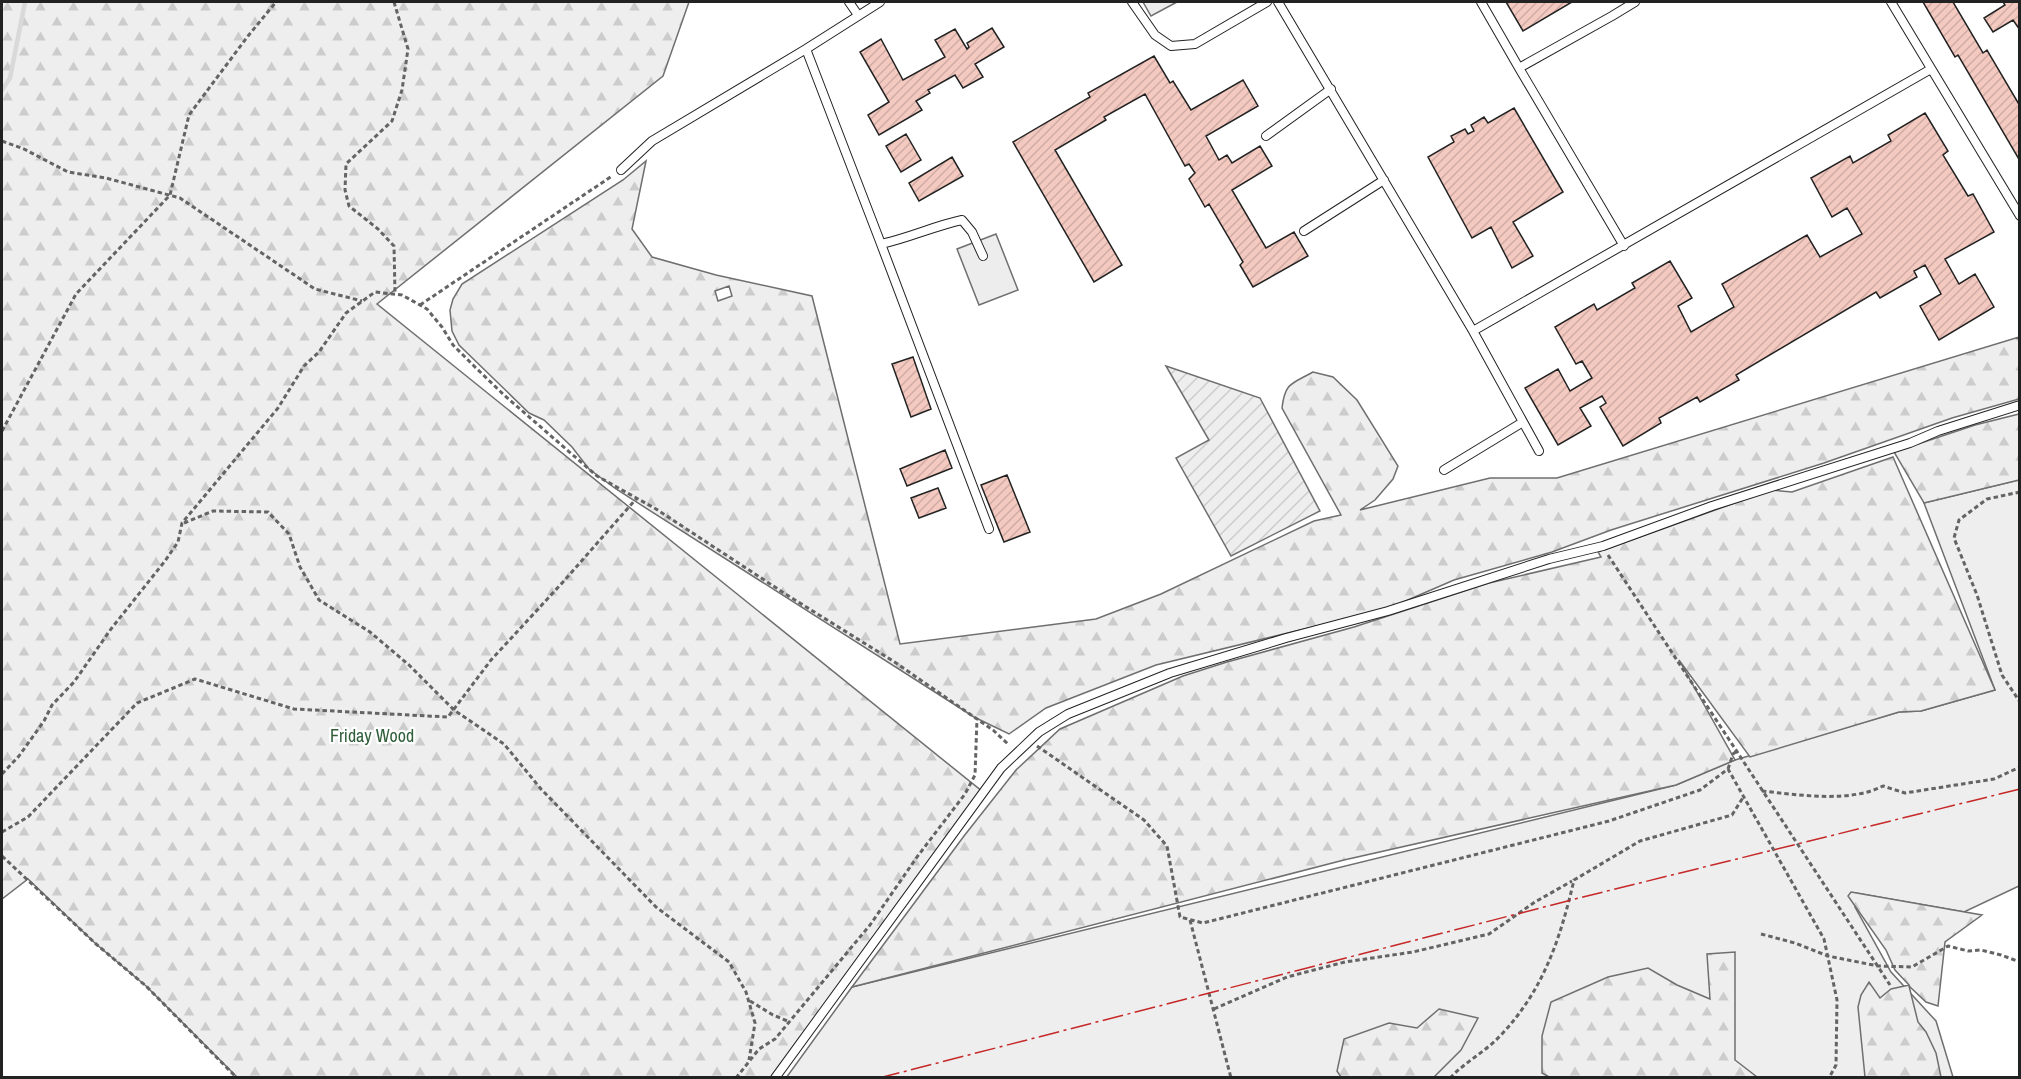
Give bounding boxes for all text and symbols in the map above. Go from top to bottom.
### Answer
park label: Friday Wood [330,723,414,748]

